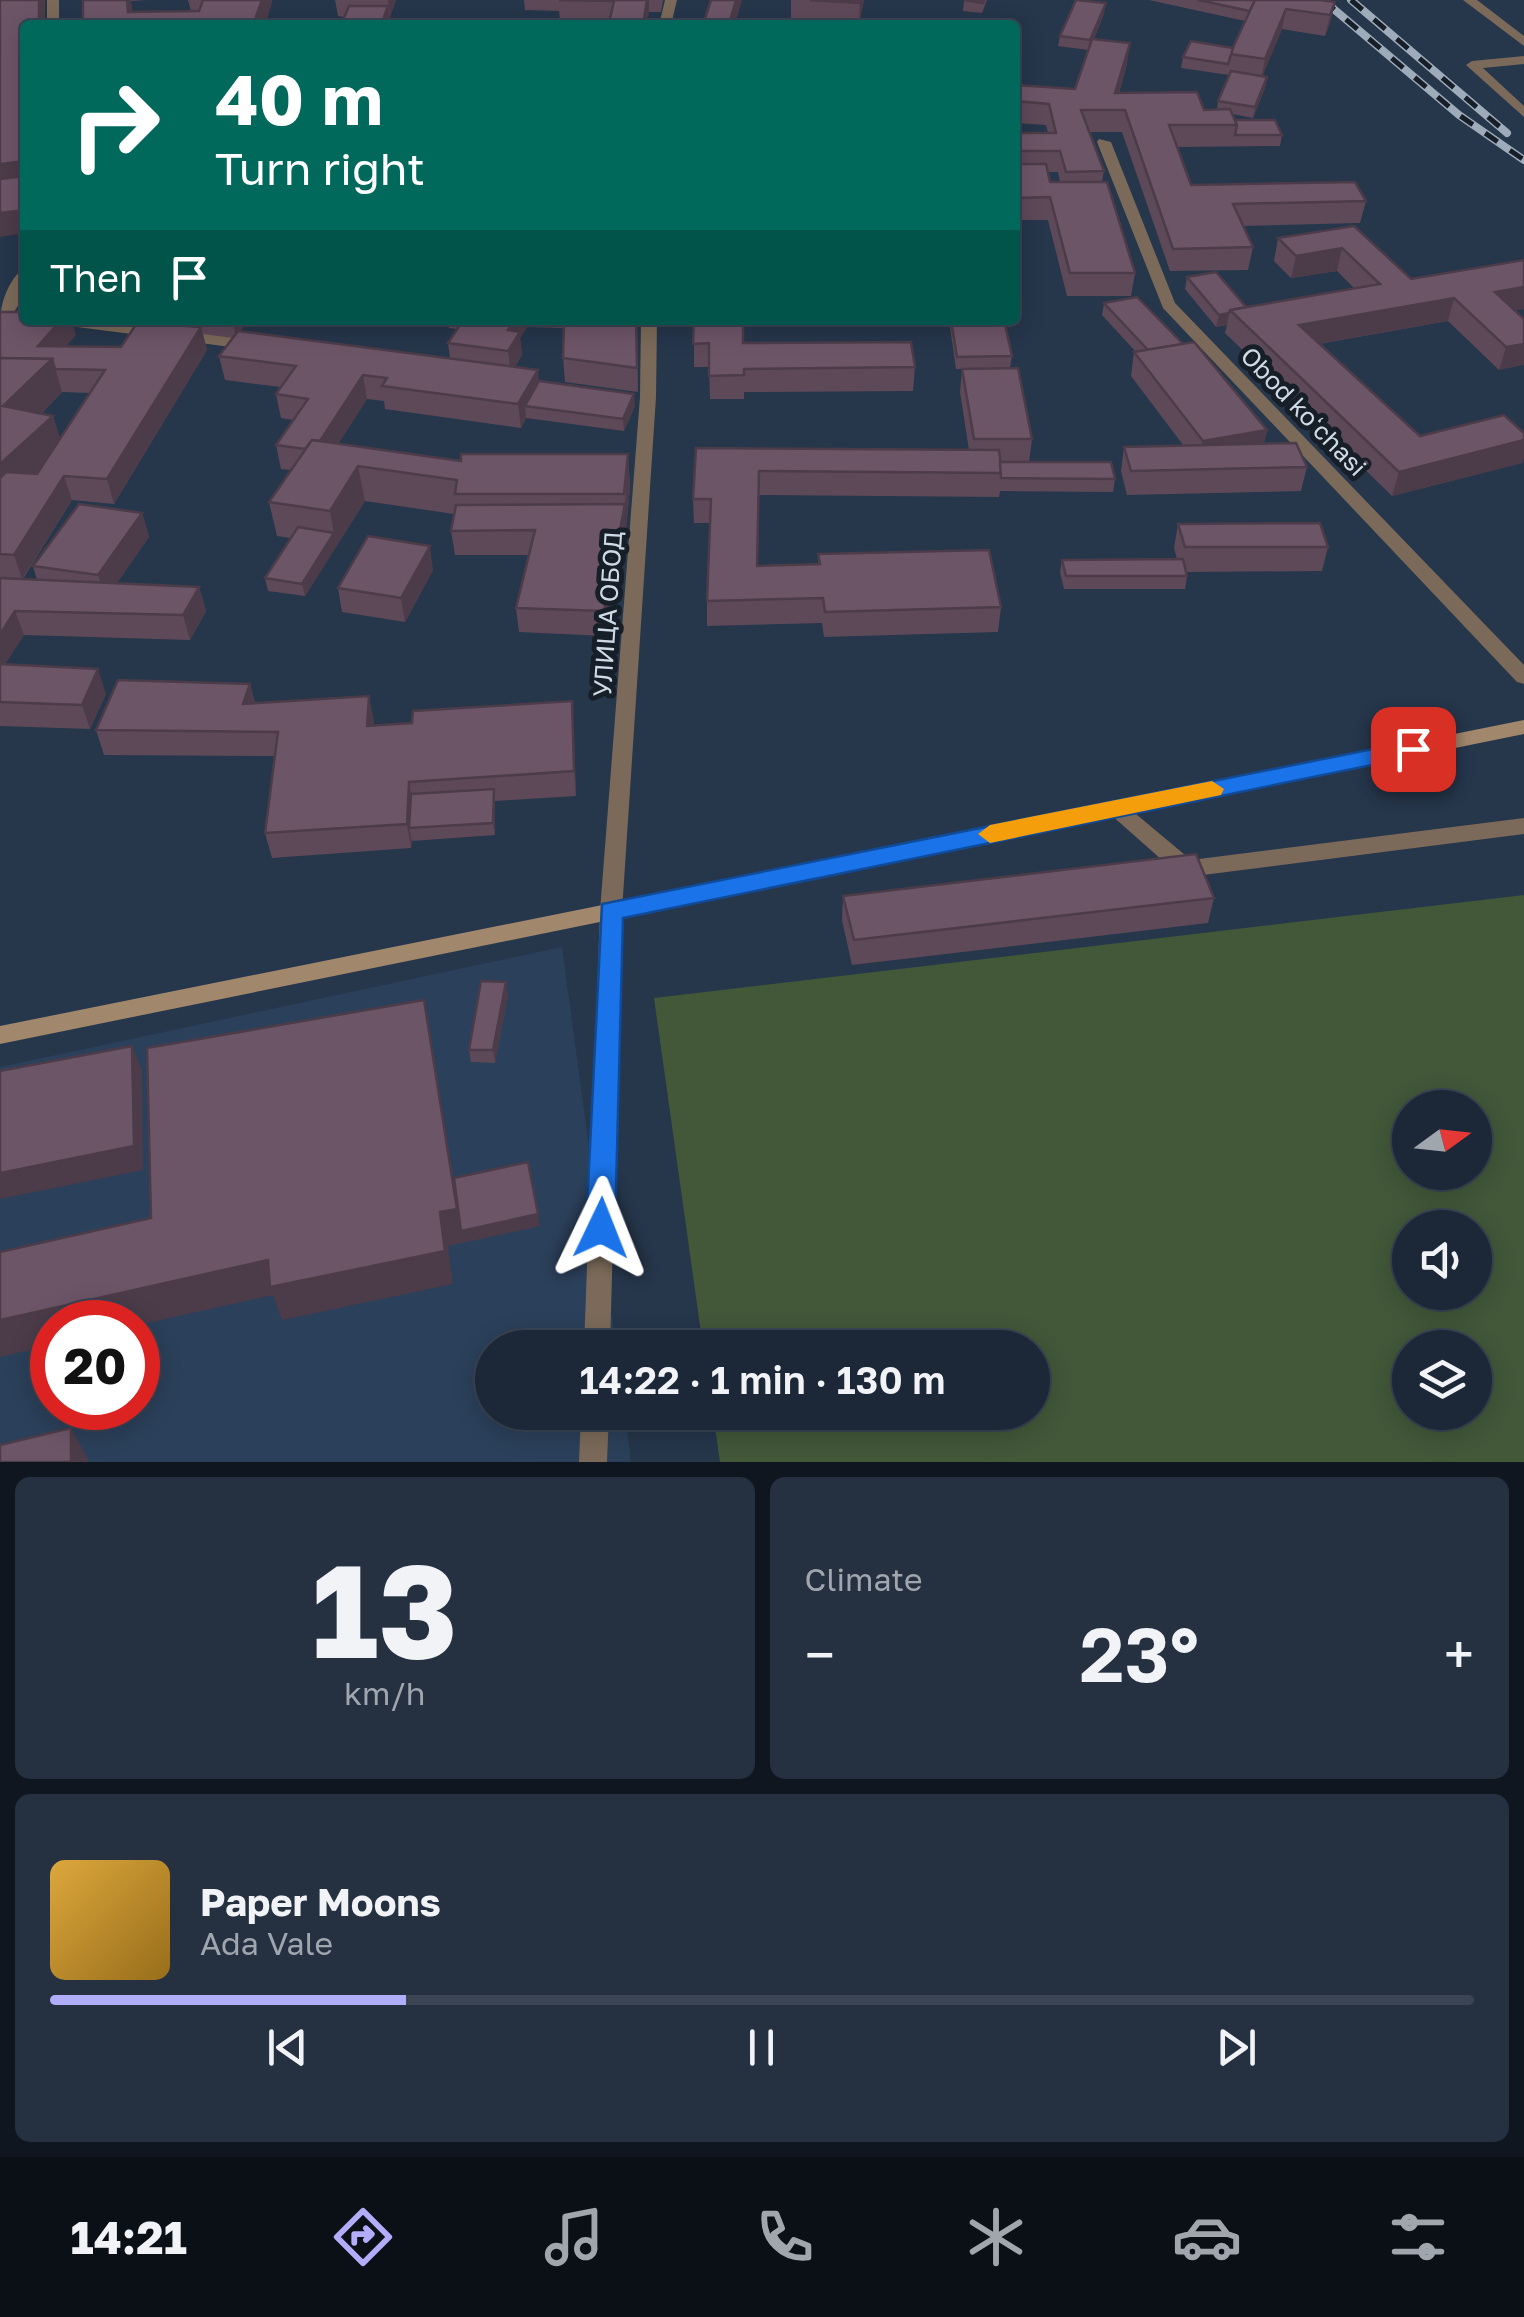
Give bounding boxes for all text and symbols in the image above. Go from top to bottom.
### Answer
text: 40 m [215,56,383,140]
icon: right [50,60,180,190]
text: Turn right [215,141,425,195]
icon: arrive [162,250,217,305]
text: Then [50,255,142,300]
street label: Obod koʻchasi [1235,340,1373,482]
street label: УЛИЦА ОБОД [586,530,628,698]
pin [1371,707,1456,792]
icon: arrive [1386,722,1441,777]
north arrow [1392,1090,1492,1190]
map controls [1392,1090,1492,1430]
position arrow [549,1176,653,1280]
button: sound [1392,1210,1492,1310]
speed limit sign: 20 [30,1300,160,1430]
button: layers [1392,1330,1492,1430]
text: 14:22 · 1 min · 130 m [579,1357,946,1402]
text: 13 [312,1531,458,1687]
text: Climate [805,1560,923,1598]
text: 23° [1080,1608,1199,1699]
text: − [805,1621,835,1687]
text: + [1444,1621,1474,1687]
text: km/h [344,1674,425,1712]
text: Paper Moons [200,1879,441,1924]
text: Ada Vale [200,1924,333,1962]
icon: previous [260,2020,315,2075]
icon: pause [734,2020,789,2075]
icon: next [1209,2020,1264,2075]
icon: directions [328,2202,398,2272]
icon: music [539,2202,609,2272]
icon: phone [750,2202,820,2272]
icon: climate [961,2202,1031,2272]
icon: car [1172,2202,1242,2272]
icon: filters [1383,2202,1453,2272]
text: 14:21 [71,2210,187,2264]

